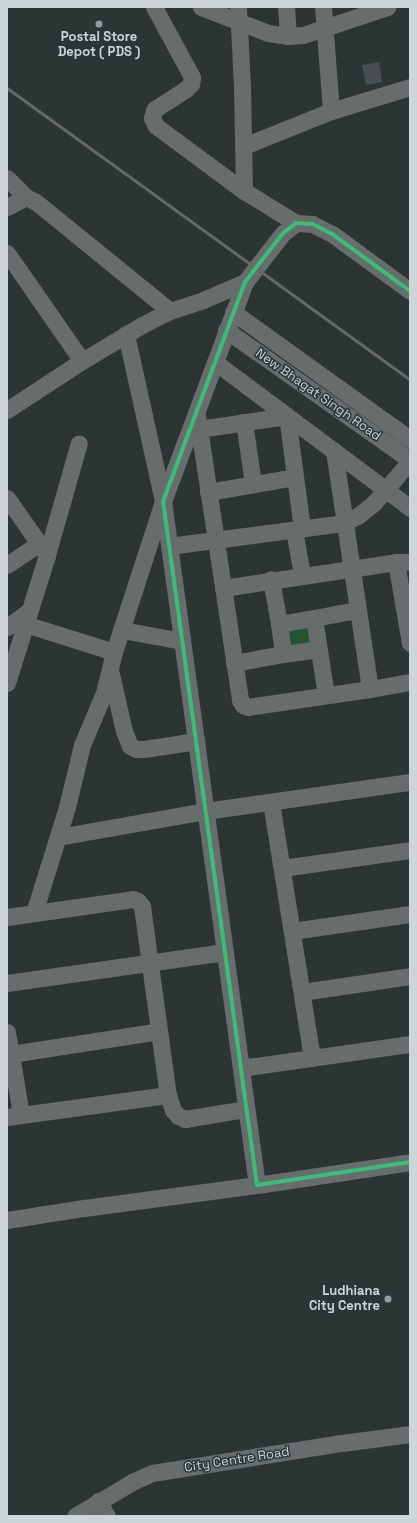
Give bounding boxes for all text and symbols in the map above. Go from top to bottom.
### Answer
marker: Postal Store Depot ( PDS ) [94,19,104,29]
place label: Postal Store Depot ( PDS ) [58,30,140,61]
street label: New Bhagat Singh Road [252,346,384,444]
place label: Ludhiana City Centre [309,1284,380,1315]
marker: Ludhiana City Centre [383,1294,393,1304]
street label: City Centre Road [183,1444,291,1476]

